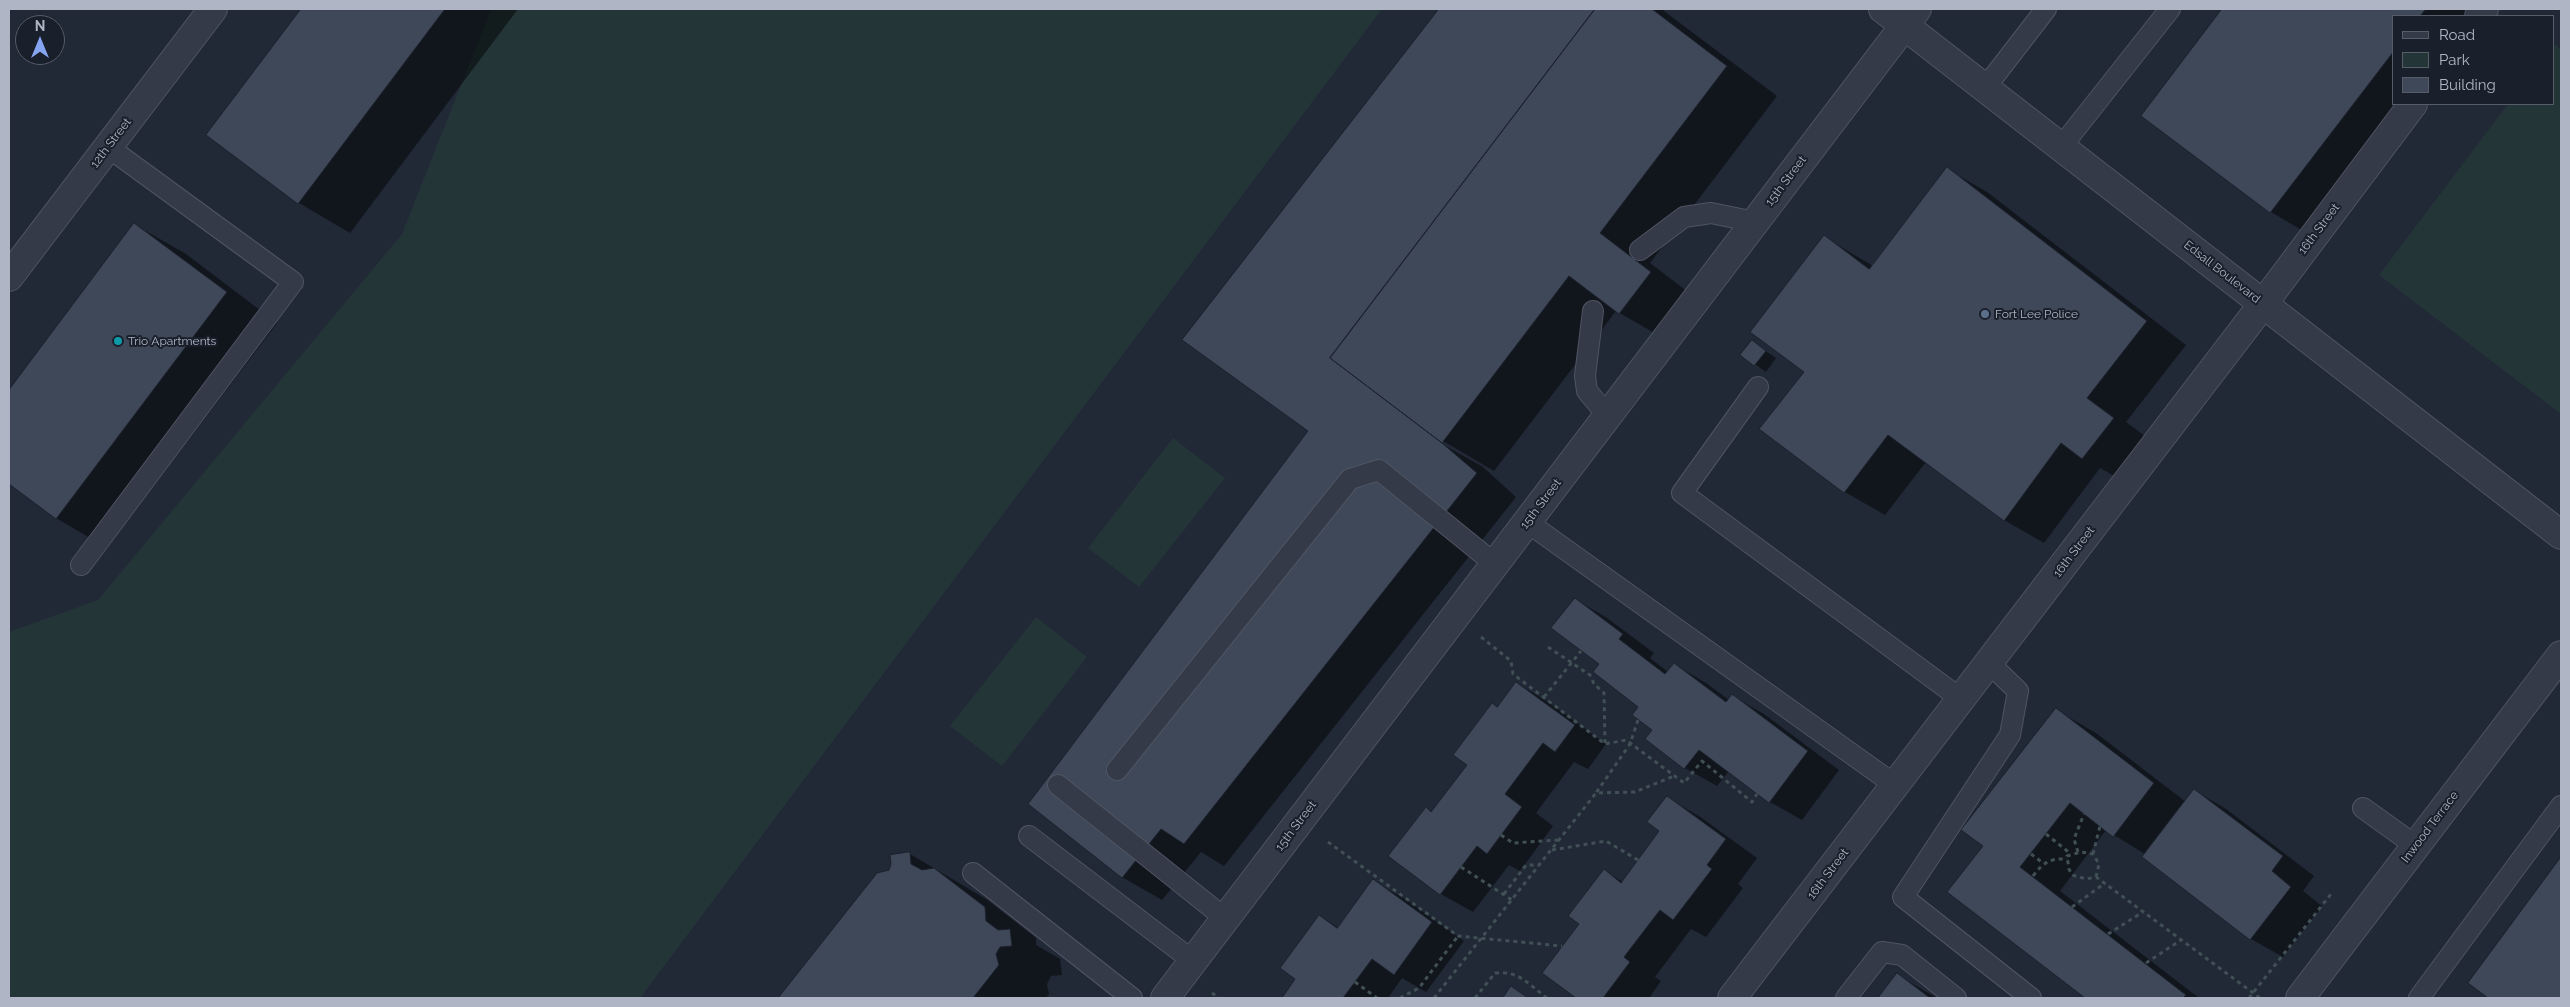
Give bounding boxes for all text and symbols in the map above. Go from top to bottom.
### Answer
north arrow [15,15,65,65]
legend [2392,15,2555,105]
text: N [35,18,45,34]
text: Road [2439,26,2475,44]
text: Park [2439,51,2470,69]
text: Building [2439,76,2496,94]
street label: 12th Street [88,115,134,171]
street label: 15th Street [1762,153,1810,209]
street label: 16th Street [2295,201,2343,257]
street label: Edsall Boulevard [2181,238,2263,306]
place label: Fort Lee Police [1995,307,2078,321]
marker: Fort Lee Police [1979,308,1991,320]
place label: Trio Apartments [128,334,216,348]
marker: Trio Apartments [112,335,124,347]
street label: 15th Street [1517,476,1565,532]
street label: 16th Street [2050,524,2098,580]
street label: Inwood Terrace [2398,788,2462,866]
street label: 15th Street [1272,798,1320,854]
street label: 16th Street [1804,846,1852,902]

